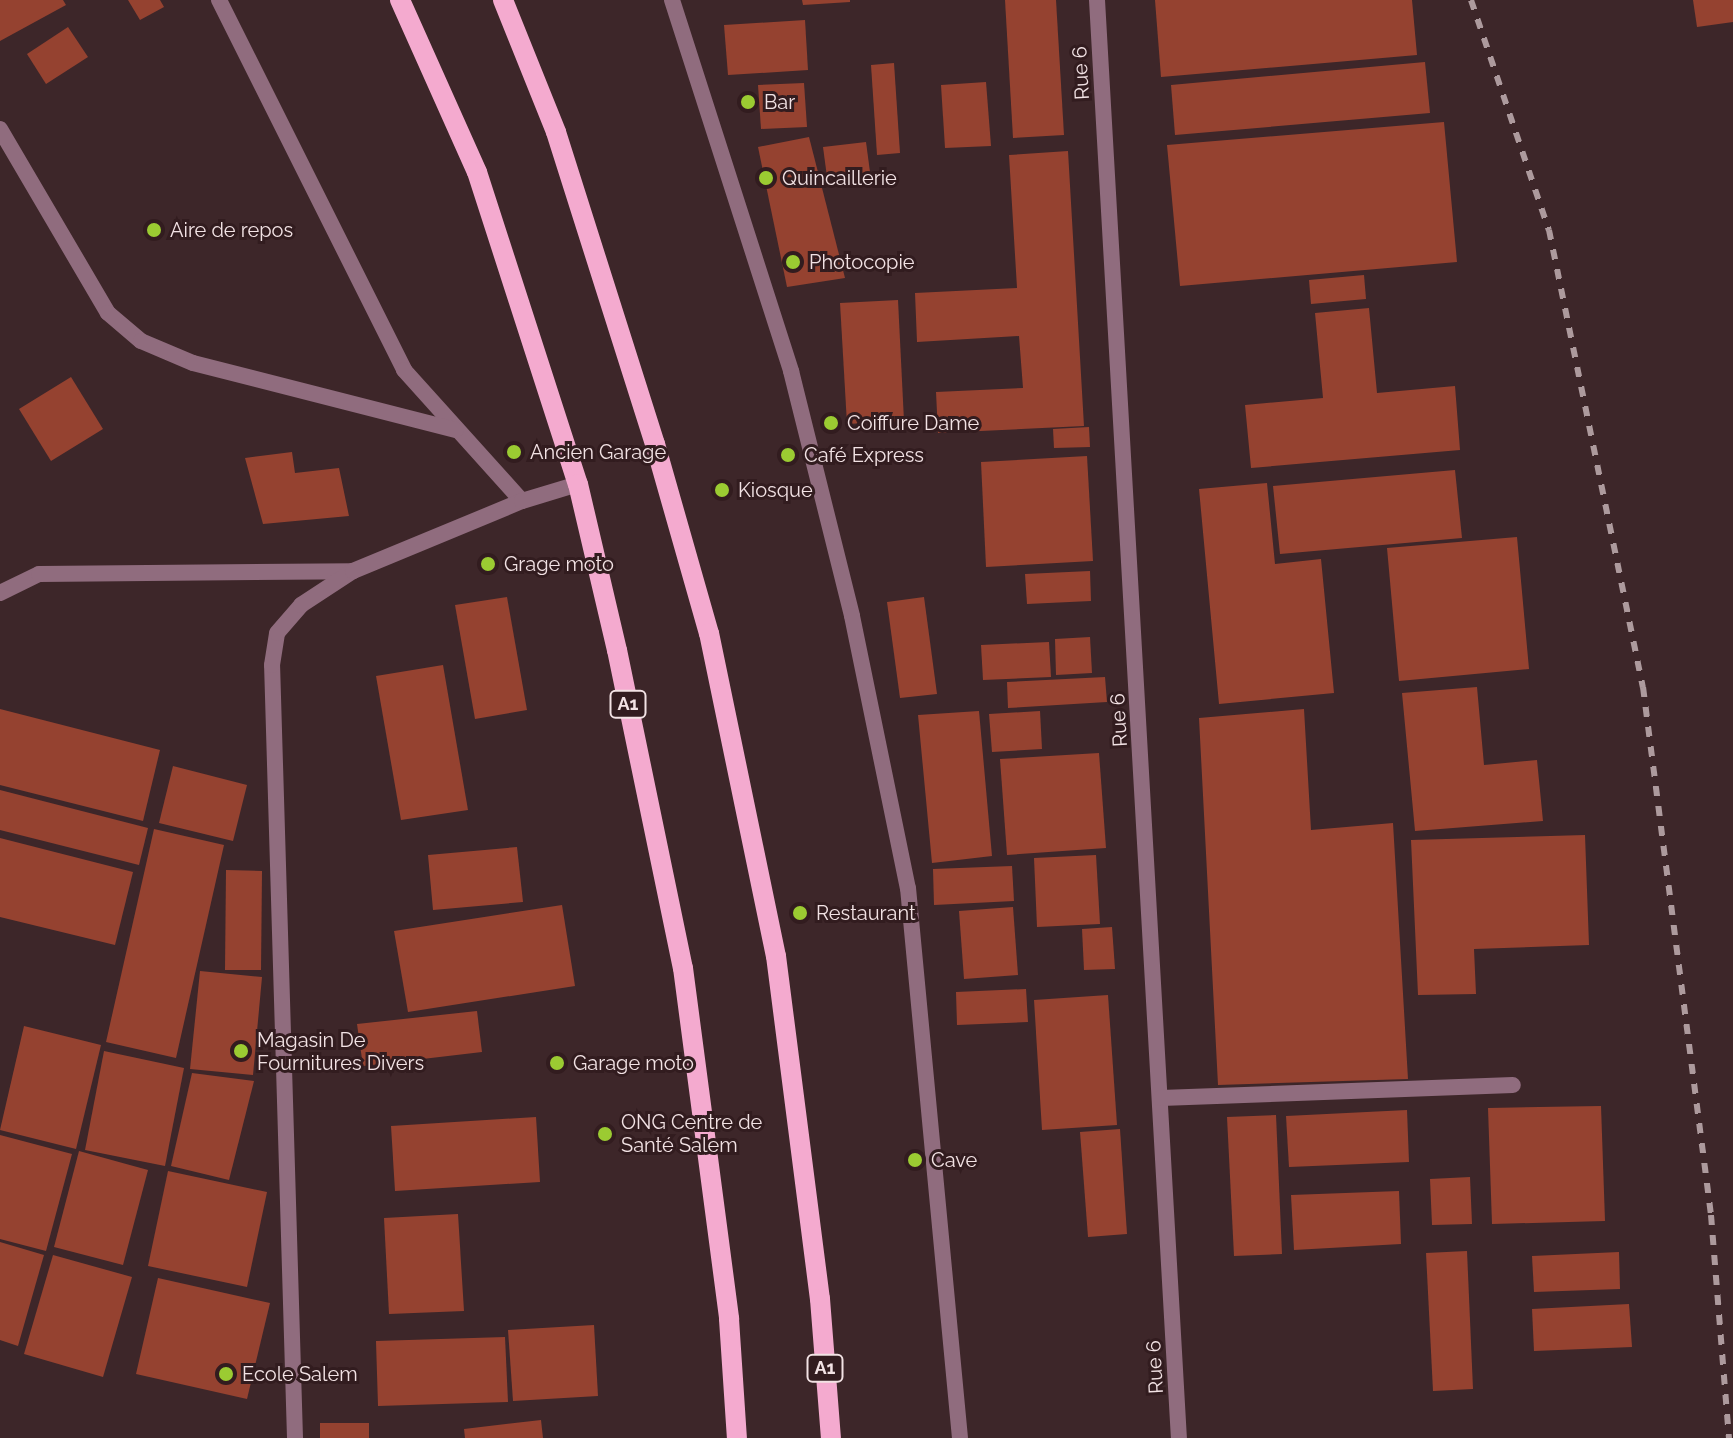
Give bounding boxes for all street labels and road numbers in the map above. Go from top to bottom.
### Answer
street label: Rue 6 [1068,46,1094,100]
road number: A1 [608,690,648,718]
street label: Rue 6 [1106,693,1132,747]
street label: Rue 6 [1142,1340,1168,1394]
road number: A1 [805,1354,845,1382]

